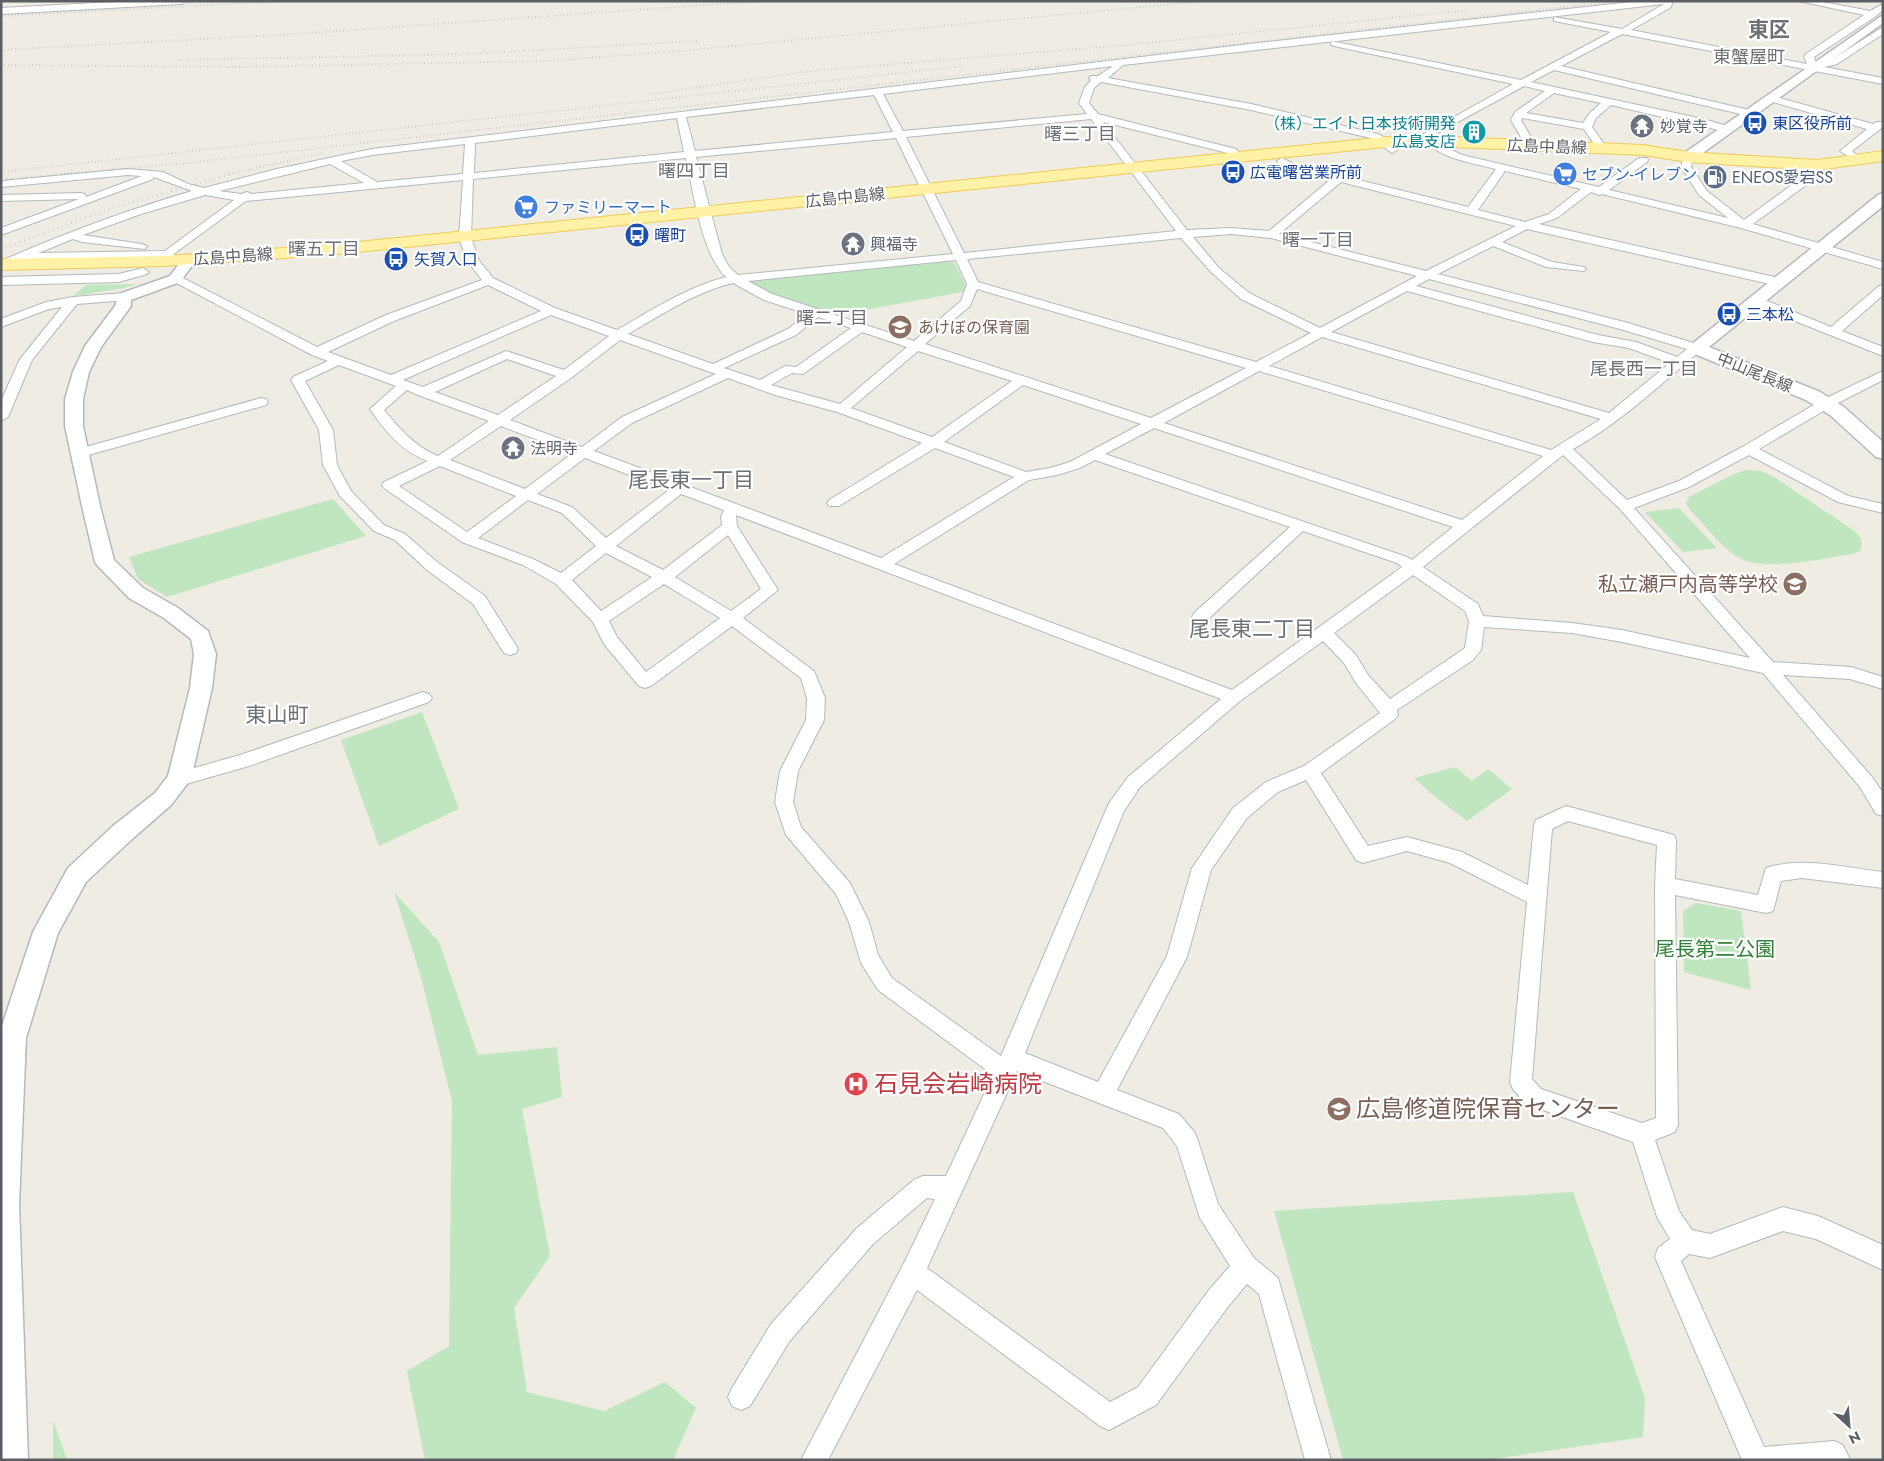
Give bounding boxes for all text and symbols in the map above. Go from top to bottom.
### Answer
district label: 東区 [1748,15,1790,45]
district label: 東蟹屋町 [1713,44,1785,70]
bus stop icon: 東区役所前 [1742,110,1768,136]
place label: （株）エイト日本技術開発 広島支店 [1264,112,1456,153]
place label: 東区役所前 [1772,112,1852,135]
temple icon: 妙覚寺 [1629,113,1655,139]
place label: 妙覚寺 [1660,115,1708,138]
building icon: （株）エイト日本技術開発 広島支店 [1461,119,1487,145]
district label: 曙三丁目 [1044,121,1116,147]
street label: 広島中島線 [1507,134,1587,159]
district label: 曙四丁目 [658,158,730,184]
bus stop icon: 広電曙営業所前 [1220,159,1246,185]
place label: 広電曙営業所前 [1250,161,1362,184]
supermarket icon: セブン-イレブン [1552,161,1578,187]
place label: セブン-イレブン [1582,163,1697,186]
fuel station icon: ENEOS愛宕SS [1702,164,1728,190]
place label: ENEOS愛宕SS [1732,166,1833,189]
street label: 広島中島線 [804,182,886,213]
supermarket icon: ファミリーマート [513,194,539,220]
place label: ファミリーマート [544,196,672,219]
bus stop icon: 曙町 [624,222,650,248]
place label: 曙町 [654,224,686,247]
district label: 曙一丁目 [1282,227,1354,253]
temple icon: 興福寺 [840,231,866,257]
place label: 興福寺 [870,233,918,256]
district label: 曙五丁目 [288,236,360,262]
street label: 広島中島線 [192,242,274,271]
bus stop icon: 矢賀入口 [383,246,409,272]
place label: 矢賀入口 [414,248,478,271]
bus stop icon: 三本松 [1716,301,1742,327]
place label: 三本松 [1746,303,1794,326]
district label: 曙二丁目 [796,305,868,331]
school or university icon: あけぼの保育園 [887,314,913,340]
place label: あけぼの保育園 [918,316,1030,339]
street label: 中山尾長線 [1713,347,1796,398]
district label: 尾長西一丁目 [1590,356,1698,382]
temple icon: 法明寺 [500,435,526,461]
place label: 法明寺 [530,437,578,460]
district label: 尾長東一丁目 [628,465,754,495]
place label: 私立瀬戸内高等学校 [1598,570,1778,599]
school or university icon: 私立瀬戸内高等学校 [1782,571,1808,597]
district label: 尾長東二丁目 [1189,614,1315,644]
district label: 東山町 [246,700,309,730]
park label: 尾長第二公園 [1655,935,1775,964]
place label: 石見会岩崎病院 [874,1066,1042,1101]
hospital icon: 石見会岩崎病院 [843,1071,869,1097]
place label: 広島修道院保育センター [1356,1091,1620,1126]
school or university icon: 広島修道院保育センター [1326,1096,1352,1122]
north arrow [1824,1401,1874,1451]
text: N [1845,1426,1864,1449]

